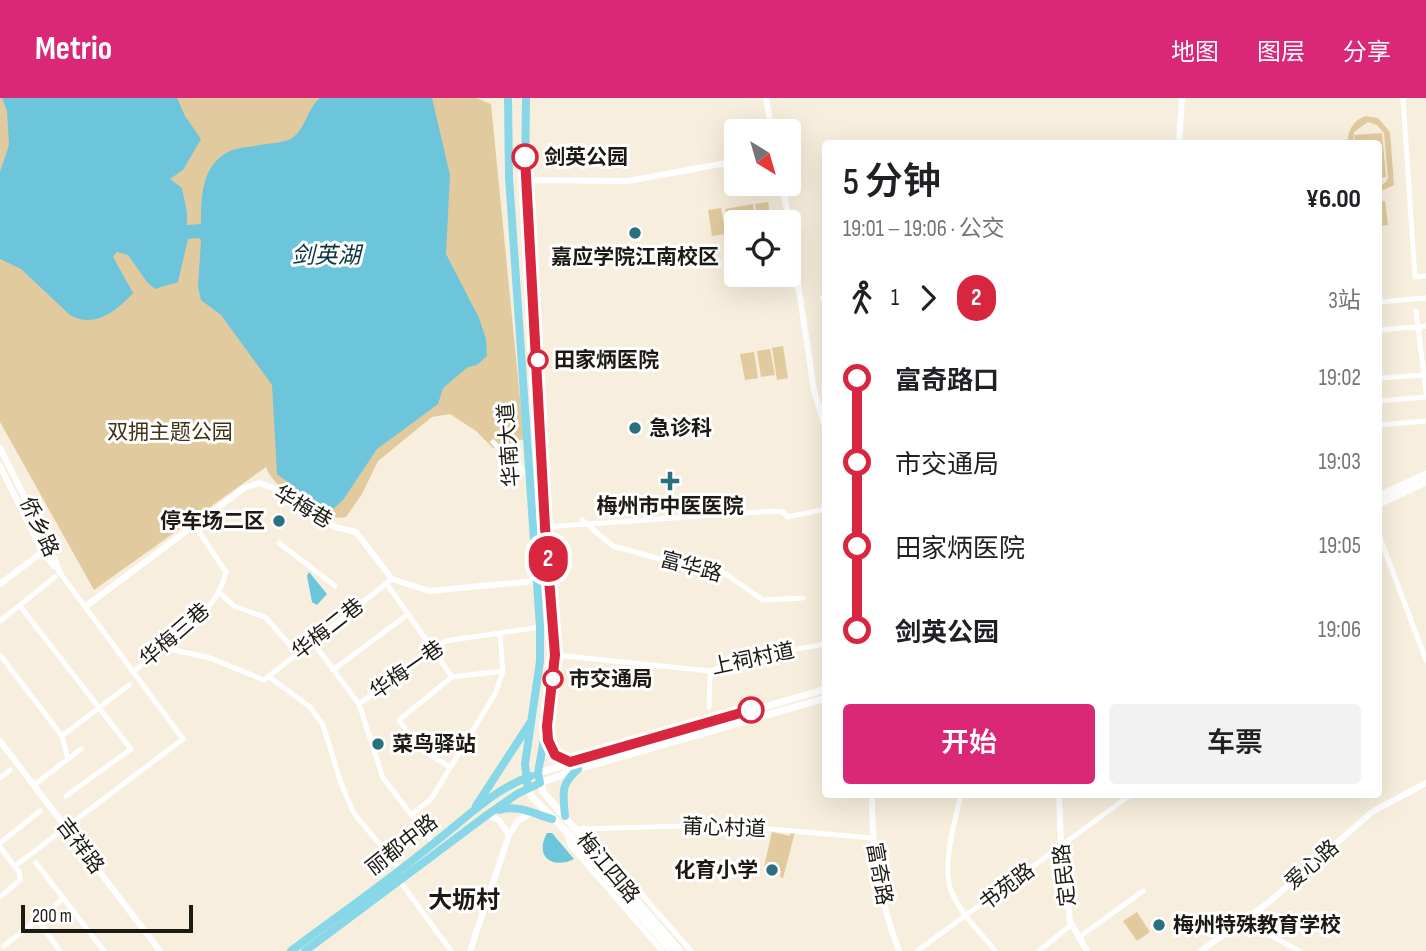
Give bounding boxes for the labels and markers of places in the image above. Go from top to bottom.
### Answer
marker: 剑英公园 [512,144,538,170]
place label: 剑英公园 [544,145,628,170]
marker: 嘉应学院江南校区 [627,225,643,241]
place label: 嘉应学院江南校区 [551,245,719,270]
place label: 田家炳医院 [554,348,659,373]
marker: 田家炳医院 [528,350,548,370]
place label: 急诊科 [649,416,712,441]
marker: 急诊科 [627,420,643,436]
marker: 梅州市中医医院 [660,471,680,491]
place label: 梅州市中医医院 [597,494,744,519]
place label: 停车场二区 [160,509,265,534]
marker: 停车场二区 [271,513,287,529]
place label: 市交通局 [569,667,653,692]
marker: 市交通局 [543,669,563,689]
unlabelled marker [738,697,764,723]
place label: 菜鸟驿站 [392,732,476,757]
marker: 菜鸟驿站 [370,736,386,752]
place label: 化育小学 [674,858,758,883]
marker: 化育小学 [764,862,780,878]
place label: 梅州特殊教育学校 [1173,913,1341,938]
marker: 梅州特殊教育学校 [1151,917,1167,933]

